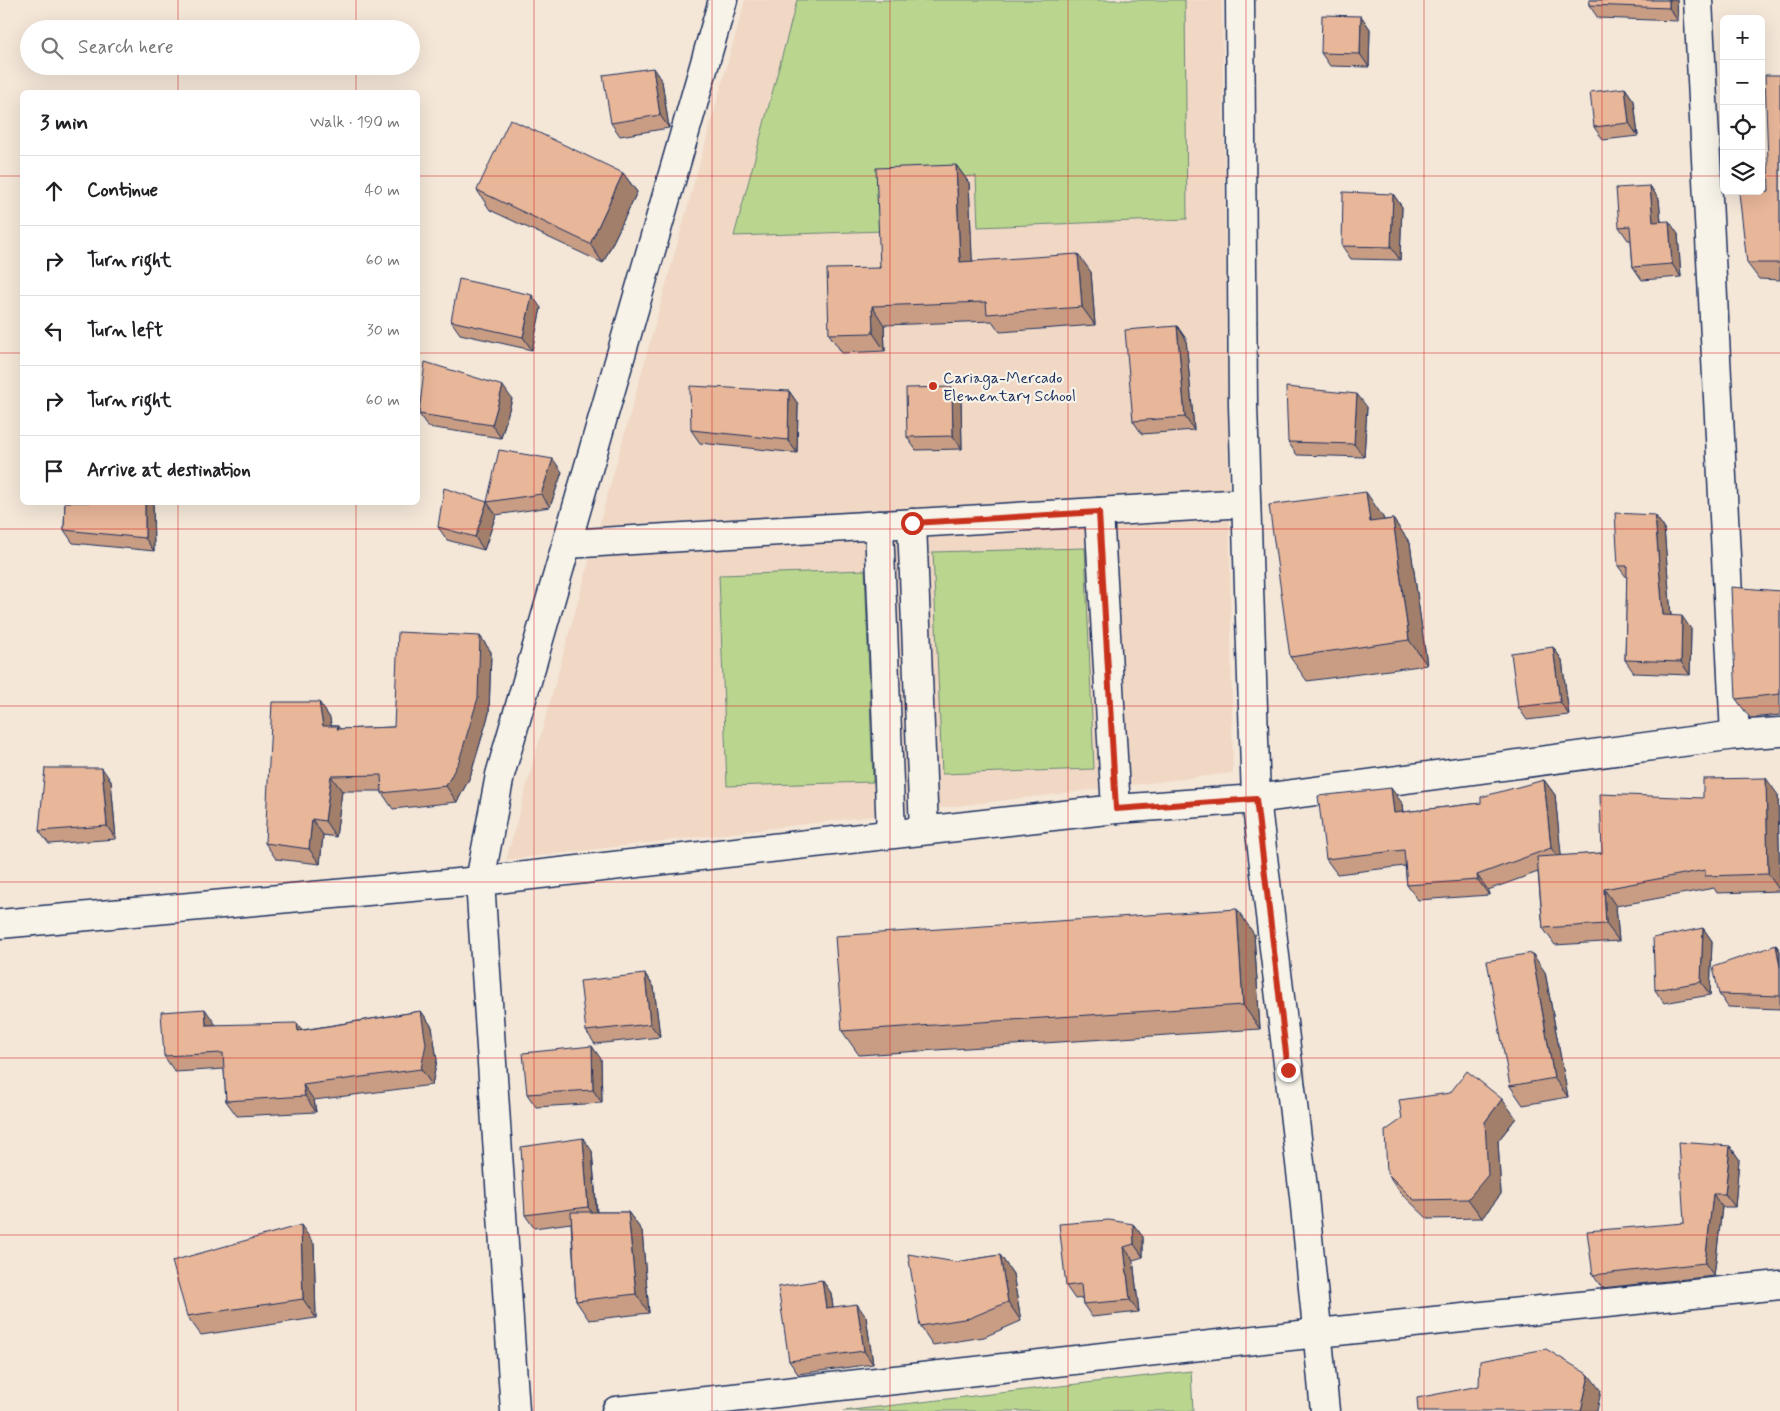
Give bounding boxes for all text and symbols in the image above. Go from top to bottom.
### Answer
map controls [1720,15,1765,195]
button: + [1720,15,1765,60]
search box [20,20,420,75]
icon: search [38,34,66,62]
text: Search here [78,35,174,60]
button: − [1720,60,1765,105]
button: locate [1720,105,1765,150]
text: 3 min [40,109,88,137]
text: Walk · 190 m [310,112,400,133]
button: layers [1720,150,1765,195]
icon: ahead [40,177,68,205]
text: Continue [87,178,158,203]
text: 40 m [364,180,400,201]
icon: right [40,247,68,275]
text: Turn right [87,248,171,273]
text: 60 m [366,250,400,271]
icon: left [40,317,68,345]
text: Turn left [87,318,163,343]
text: 30 m [367,320,400,341]
place label: Cariaga-Mercado Elementary School [943,368,1076,407]
marker: Cariaga-Mercado Elementary School [927,380,939,392]
icon: right [40,387,68,415]
text: Turn right [87,388,171,413]
text: 60 m [366,390,400,411]
icon: arrive [40,457,68,485]
text: Arrive at destination [87,458,251,483]
route start [901,512,924,535]
route end [1277,1059,1300,1082]

